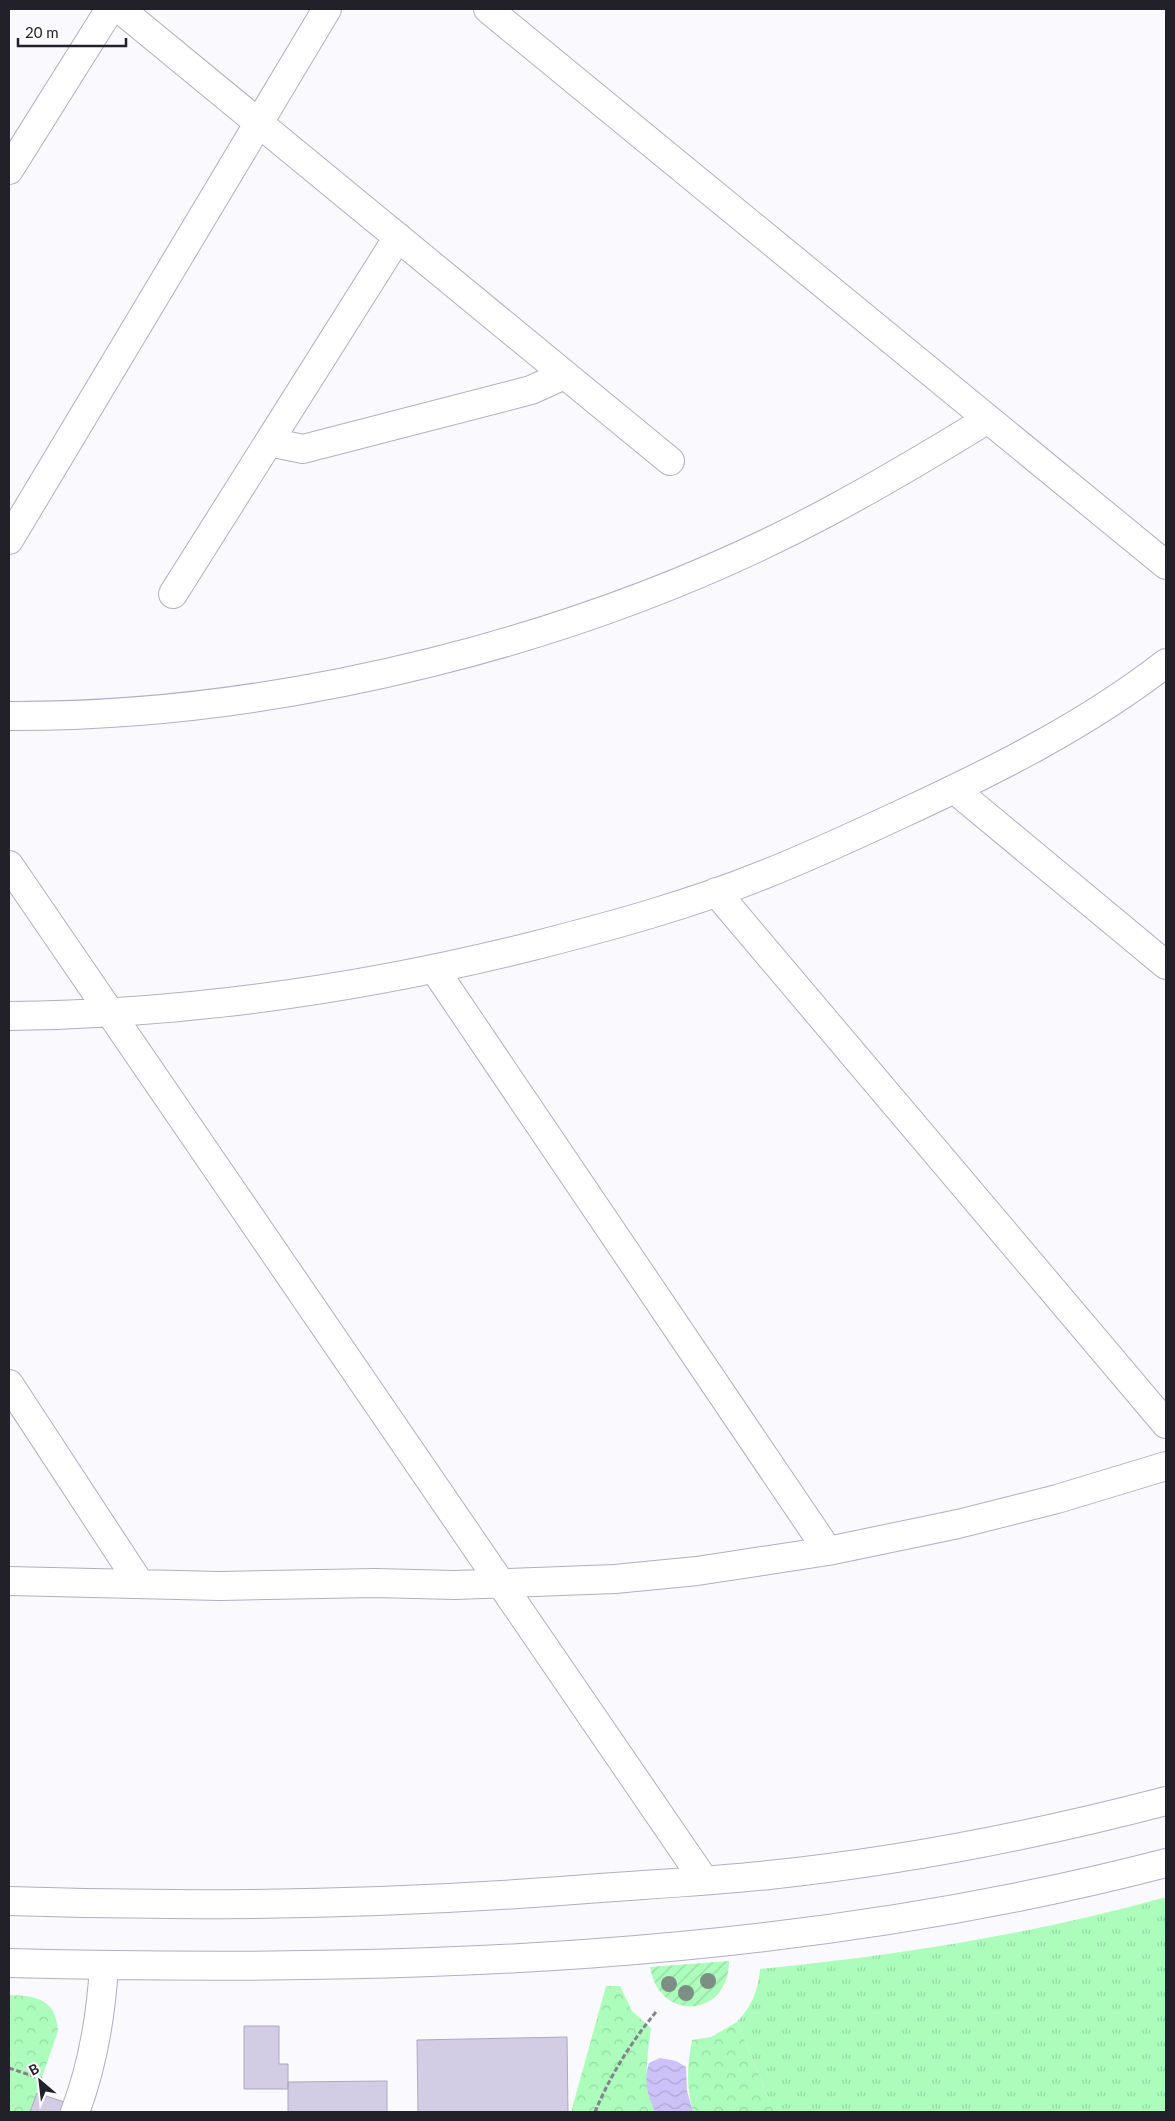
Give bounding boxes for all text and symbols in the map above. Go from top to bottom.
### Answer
scale bar [18,15,125,47]
text: 20 m [25,23,59,41]
north arrow [15,2056,65,2106]
text: B [26,2059,42,2079]

